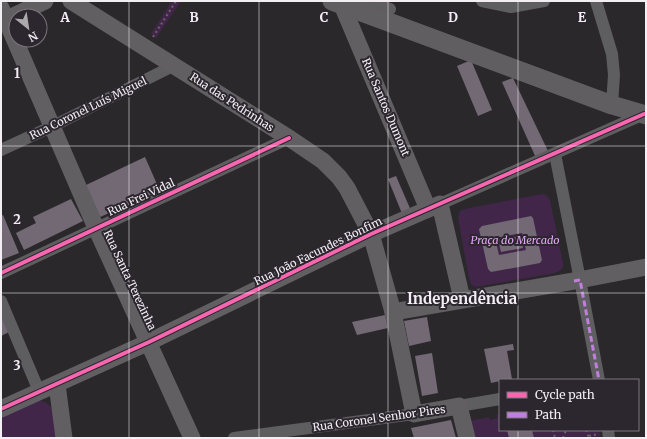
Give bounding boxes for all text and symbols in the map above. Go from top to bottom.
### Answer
north arrow [8,8,48,48]
text: A [59,9,70,26]
text: B [189,9,199,26]
text: C [320,9,329,26]
text: D [448,9,458,26]
text: E [578,9,587,26]
text: N [25,28,40,45]
street label: Rua Santos Dumont [359,56,413,159]
text: 1 [14,65,20,82]
street label: Rua das Pedrinhas [187,70,277,134]
street label: Rua Coronel Luís Miguel [27,73,149,142]
street label: Rua Frei Vidal [105,175,177,219]
text: 2 [13,211,21,228]
street label: Rua João Facundes Bonfim [252,214,384,288]
street label: Rua Santa Terezinha [101,228,159,332]
park label: Praça do Mercado [470,233,560,247]
district label: Independência [407,289,518,308]
text: 3 [13,357,21,374]
legend [499,379,639,431]
text: Cycle path [535,387,595,402]
street label: Rua Coronel Senhor Pires [312,402,446,434]
text: Path [535,407,561,422]

